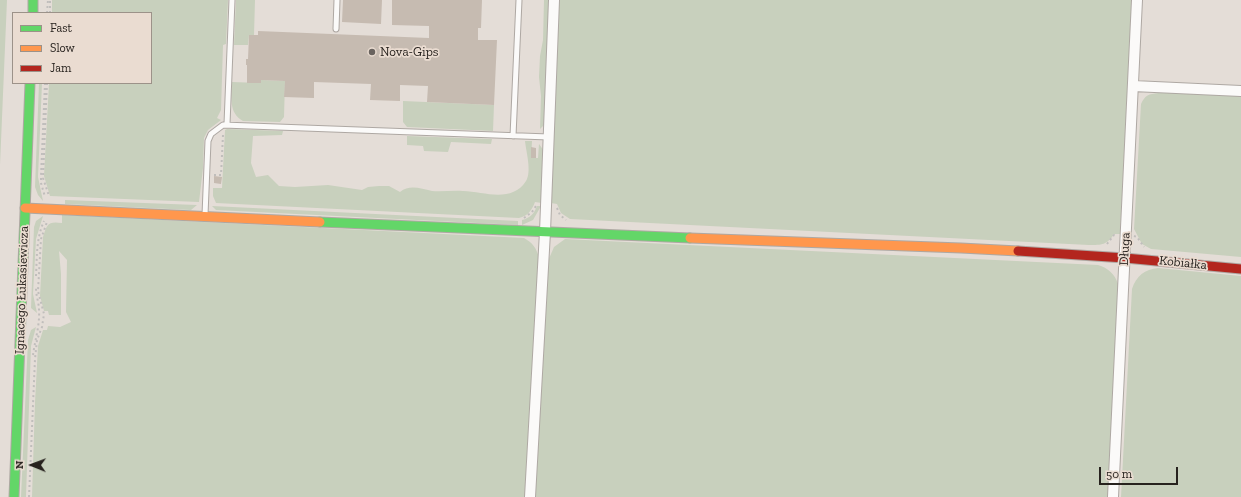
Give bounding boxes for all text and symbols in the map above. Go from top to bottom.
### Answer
legend [12,12,152,84]
text: Fast [50,21,72,35]
text: Slow [50,41,75,55]
place label: Nova-Gips [380,44,438,60]
marker: Nova-Gips [367,47,377,57]
text: Jam [50,61,71,75]
street label: Ignacego Łukasiewicza [12,226,32,354]
street label: Długa [1116,232,1134,266]
street label: Kobiałka [1158,253,1208,273]
north arrow [12,445,52,485]
scale bar [1101,459,1180,485]
text: N [13,460,26,469]
text: 50 m [1106,467,1132,481]

